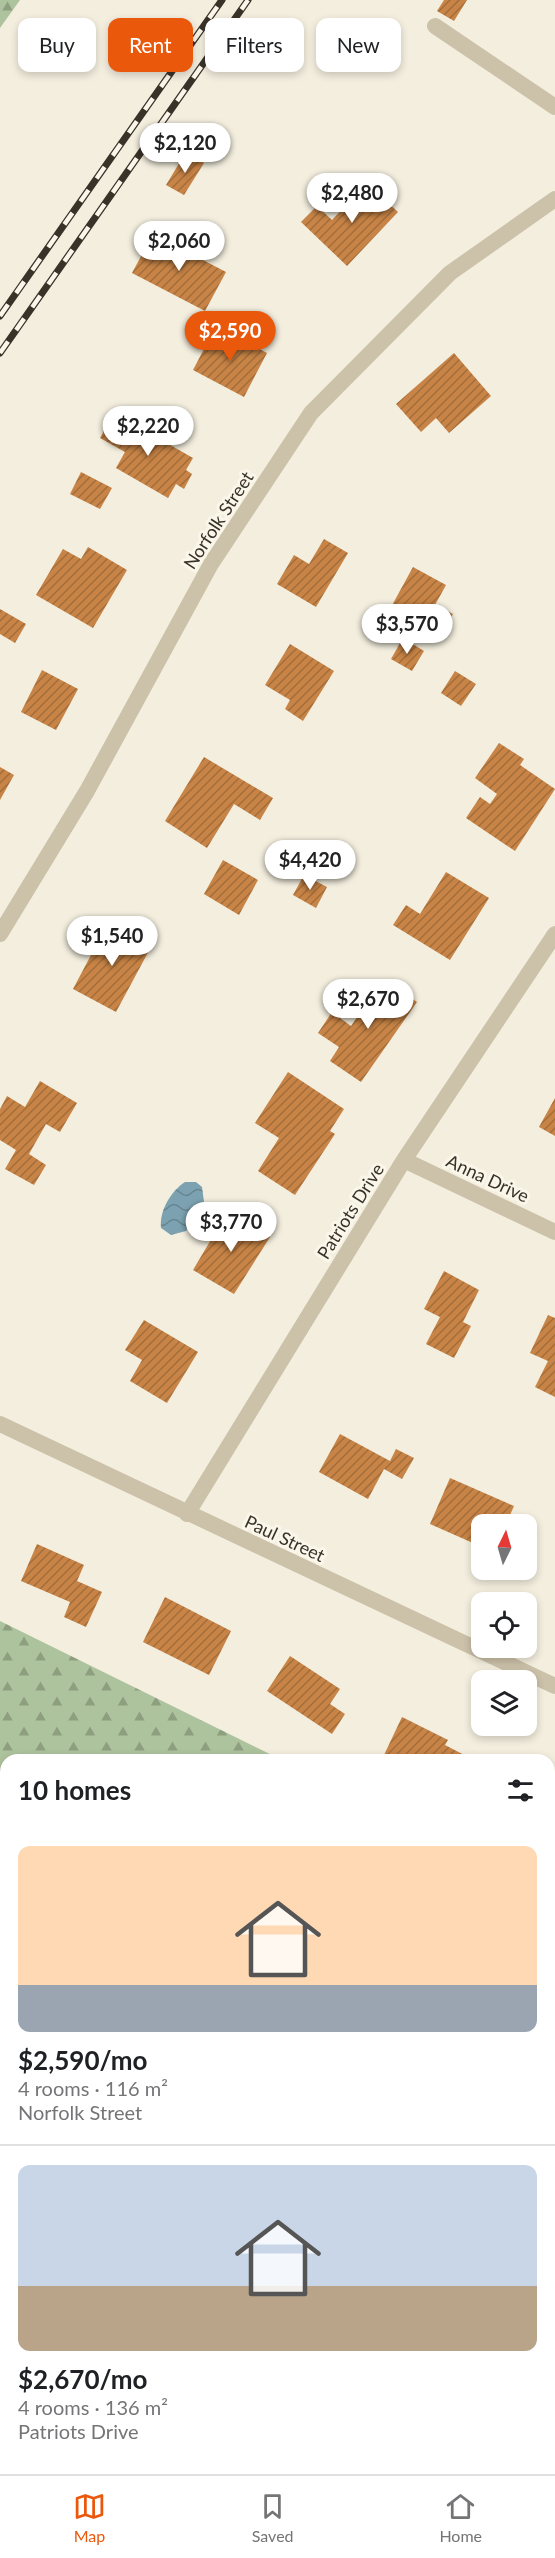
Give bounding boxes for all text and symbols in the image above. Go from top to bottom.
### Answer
chip: Buy [18,18,96,72]
chip: Rent [108,18,193,72]
chip: Filters [205,18,304,72]
chip: New [316,18,401,72]
pin: $2,120 [136,123,234,174]
text: $2,120 [154,130,216,154]
pin: $2,480 [303,173,401,224]
text: $2,480 [321,180,383,204]
pin: $2,060 [130,221,228,272]
text: $2,060 [148,228,210,252]
pin: $2,590 [181,311,279,362]
text: $2,590 [199,318,261,342]
pin: $2,220 [99,406,197,457]
text: $2,220 [117,413,179,437]
street label: Norfolk Street [178,467,258,573]
pin: $3,570 [358,604,456,655]
text: $3,570 [376,611,438,635]
pin: $4,420 [261,840,359,891]
text: $4,420 [279,847,341,871]
pin: $1,540 [63,916,161,967]
text: $1,540 [81,923,143,947]
pin: $2,670 [319,979,417,1030]
text: $2,670 [337,986,399,1010]
street label: Anna Drive [443,1149,533,1207]
street label: Patriots Drive [312,1159,388,1263]
pin: $3,770 [182,1202,280,1253]
text: $3,770 [200,1209,262,1233]
street label: Paul Street [241,1510,329,1566]
north arrow [471,1514,537,1580]
map controls [471,1514,537,1736]
button: locate [471,1592,537,1658]
button: layers [471,1670,537,1736]
text: 10 homes [18,1774,131,1806]
icon: filters [504,1774,537,1807]
icon: home [224,1885,332,1993]
text: $2,590/mo [18,2044,148,2076]
text: 4 rooms · 116 m² [18,2076,168,2100]
text: Norfolk Street [18,2100,142,2124]
icon: home [224,2204,332,2312]
text: $2,670/mo [18,2363,148,2395]
text: 4 rooms · 136 m² [18,2395,168,2419]
text: Patriots Drive [18,2419,139,2443]
tab: Map [73,2490,106,2545]
tab: Saved [252,2490,294,2545]
tab: Home [439,2490,482,2545]

